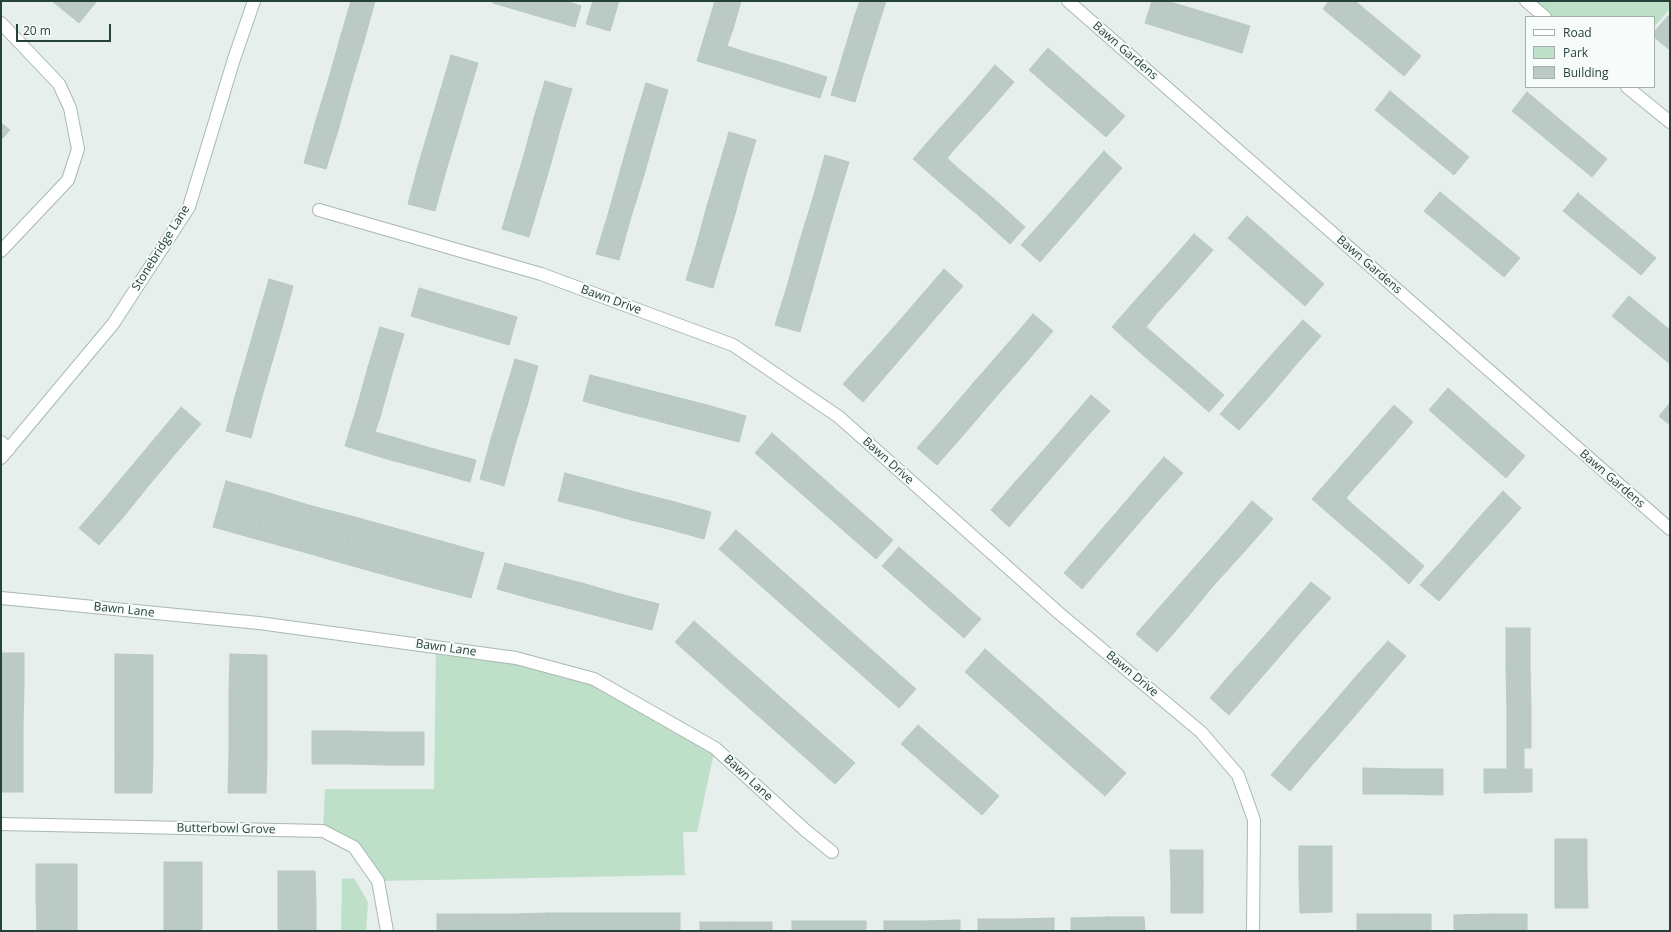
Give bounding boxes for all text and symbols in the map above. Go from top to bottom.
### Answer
scale bar [18,16,113,42]
legend [1525,16,1655,88]
street label: Bawn Gardens [1089,19,1161,83]
text: 20 m [23,22,51,39]
text: Road [1563,24,1592,41]
text: Park [1563,44,1588,61]
text: Building [1563,64,1608,81]
street label: Stonebridge Lane [129,203,193,293]
street label: Bawn Gardens [1333,233,1405,297]
street label: Bawn Drive [579,282,643,318]
street label: Bawn Drive [860,434,916,488]
street label: Bawn Gardens [1576,447,1648,511]
street label: Bawn Lane [93,600,155,620]
street label: Bawn Lane [415,637,477,659]
street label: Bawn Drive [1103,648,1161,700]
street label: Bawn Lane [721,752,775,804]
street label: Butterbowl Grove [176,821,276,837]

